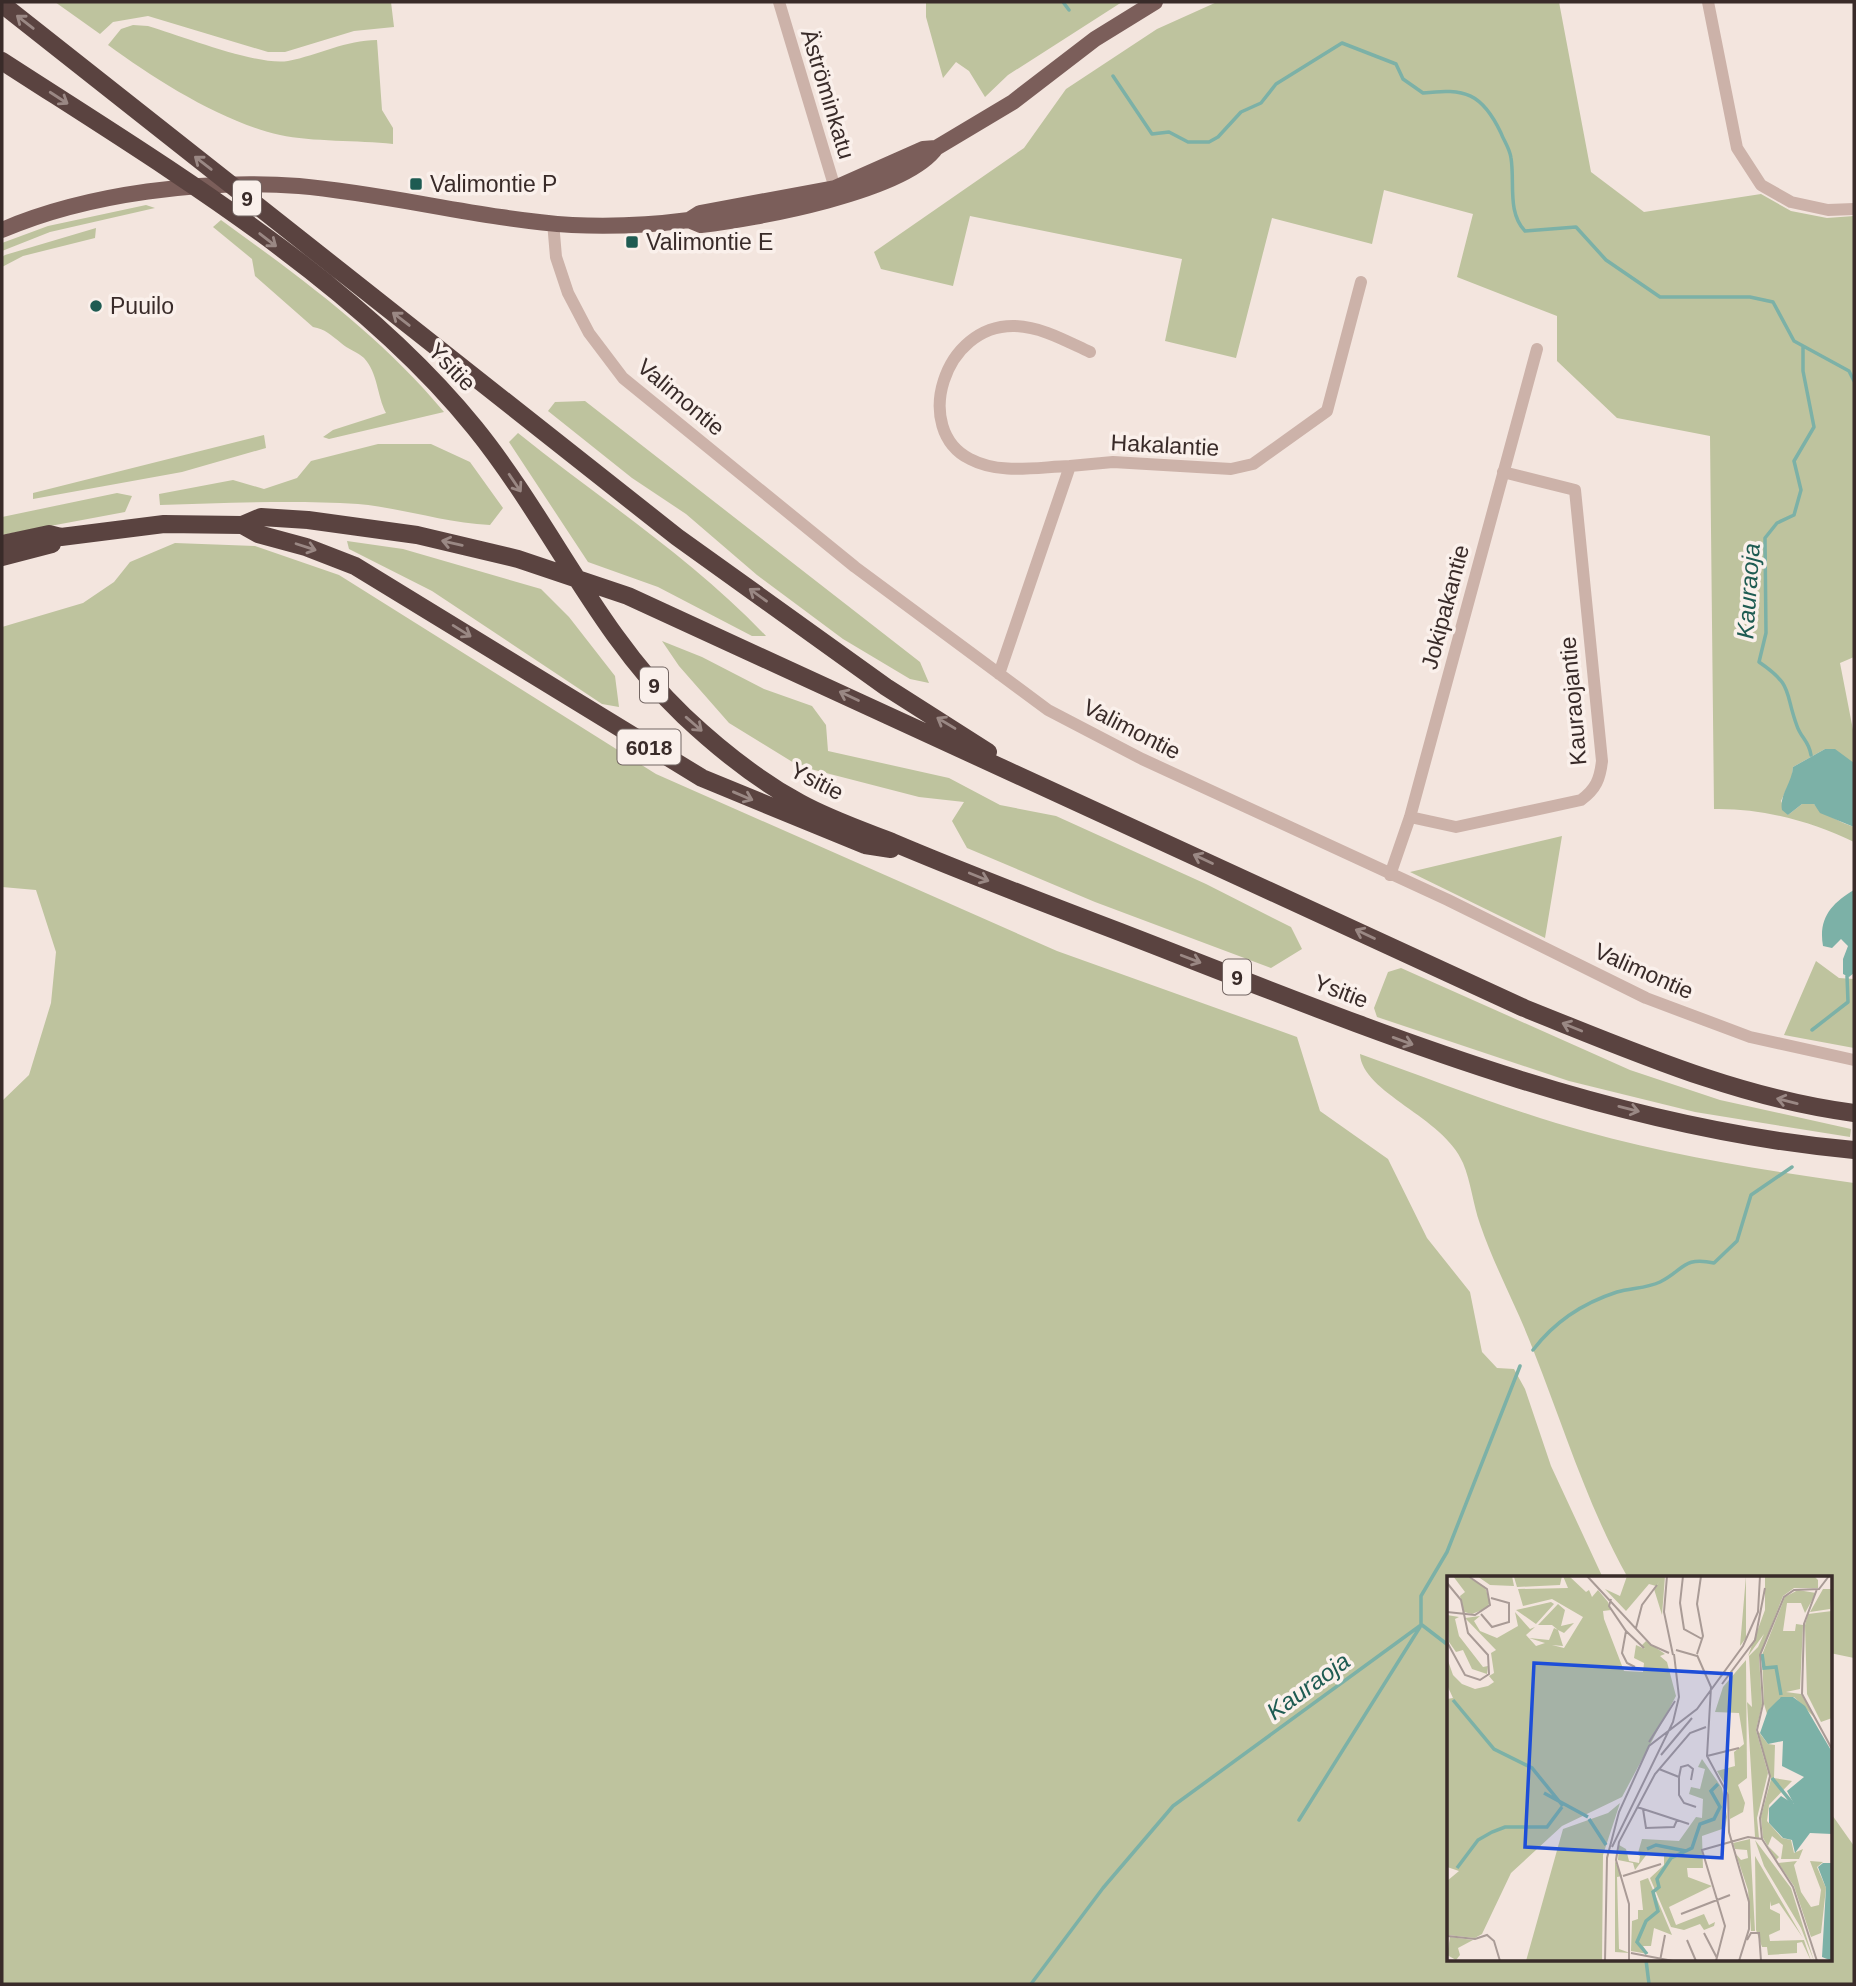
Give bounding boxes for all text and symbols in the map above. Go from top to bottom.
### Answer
one-way arrow [16,15,34,30]
street label: Äströminkatu [796,26,860,162]
one-way arrow [49,92,69,106]
one-way arrow [194,156,213,171]
place label: Valimontie P [430,171,557,197]
marker: Valimontie P [408,176,424,192]
road number: 9 [233,180,261,216]
place label: Valimontie E [646,229,773,255]
one-way arrow [258,232,276,247]
marker: Valimontie E [624,234,640,250]
place label: Puuilo [110,293,174,319]
marker: Puuilo [88,298,104,314]
one-way arrow [392,312,411,327]
street label: Ysitie [423,338,481,396]
street label: Valimontie [632,353,730,441]
street label: Hakalantie [1110,429,1220,461]
one-way arrow [508,473,522,493]
one-way arrow [441,536,464,549]
one-way arrow [294,542,316,555]
street label: Jokipakantie [1416,542,1474,672]
water label: Kauraoja [1731,542,1765,640]
one-way arrow [749,588,767,603]
one-way arrow [452,625,472,639]
street label: Kauraojantie [1554,636,1592,766]
road number: 9 [640,668,668,702]
one-way arrow [838,689,860,702]
street label: Valimontie [1079,693,1185,765]
one-way arrow [936,715,956,729]
one-way arrow [684,716,702,732]
road number: 6018 [618,730,680,764]
street label: Ysitie [786,757,848,805]
one-way arrow [731,790,753,803]
one-way arrow [1193,852,1215,865]
one-way arrow [967,872,989,885]
one-way arrow [1355,927,1376,940]
street label: Valimontie [1590,938,1698,1004]
one-way arrow [1179,954,1201,967]
road number: 9 [1223,960,1251,995]
street label: Ysitie [1310,969,1372,1013]
one-way arrow [1562,1020,1584,1033]
one-way arrow [1392,1035,1414,1048]
one-way arrow [1776,1094,1799,1108]
one-way arrow [1617,1103,1640,1116]
inset map [1447,1576,1832,1962]
water label: Kauraoja [1261,1647,1355,1725]

